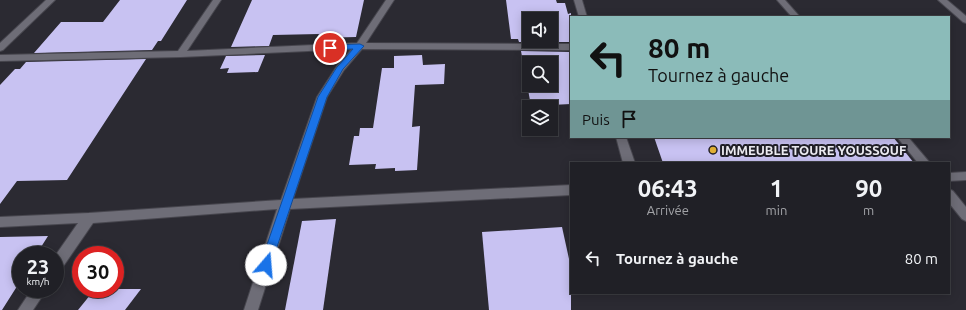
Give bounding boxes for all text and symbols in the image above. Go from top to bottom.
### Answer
map controls [522,12,558,136]
button: sound [522,12,558,48]
pin [313,31,347,65]
icon: left [582,32,634,84]
text: 80 m [648,32,710,63]
icon: arrive [319,37,341,59]
button: search [522,56,558,92]
text: Tournez à gauche [648,65,789,85]
button: layers [522,100,558,136]
icon: arrive [618,108,640,130]
text: Puis [582,111,610,128]
place label: IMMEUBLE TOURE YOUSSOUF [721,143,906,157]
marker: IMMEUBLE TOURE YOUSSOUF [708,145,718,155]
text: 06:43 [638,175,698,202]
text: 1 [770,175,783,202]
text: 90 [855,175,882,202]
text: Arrivée [647,203,689,217]
text: min [766,203,787,217]
text: m [863,203,874,217]
position arrow [245,244,287,286]
speed limit sign: 30 [72,246,124,298]
icon: left [582,247,604,269]
text: Tournez à gauche [616,250,739,267]
text: 80 m [905,250,938,267]
text: 23 [27,255,49,278]
text: km/h [26,276,50,287]

